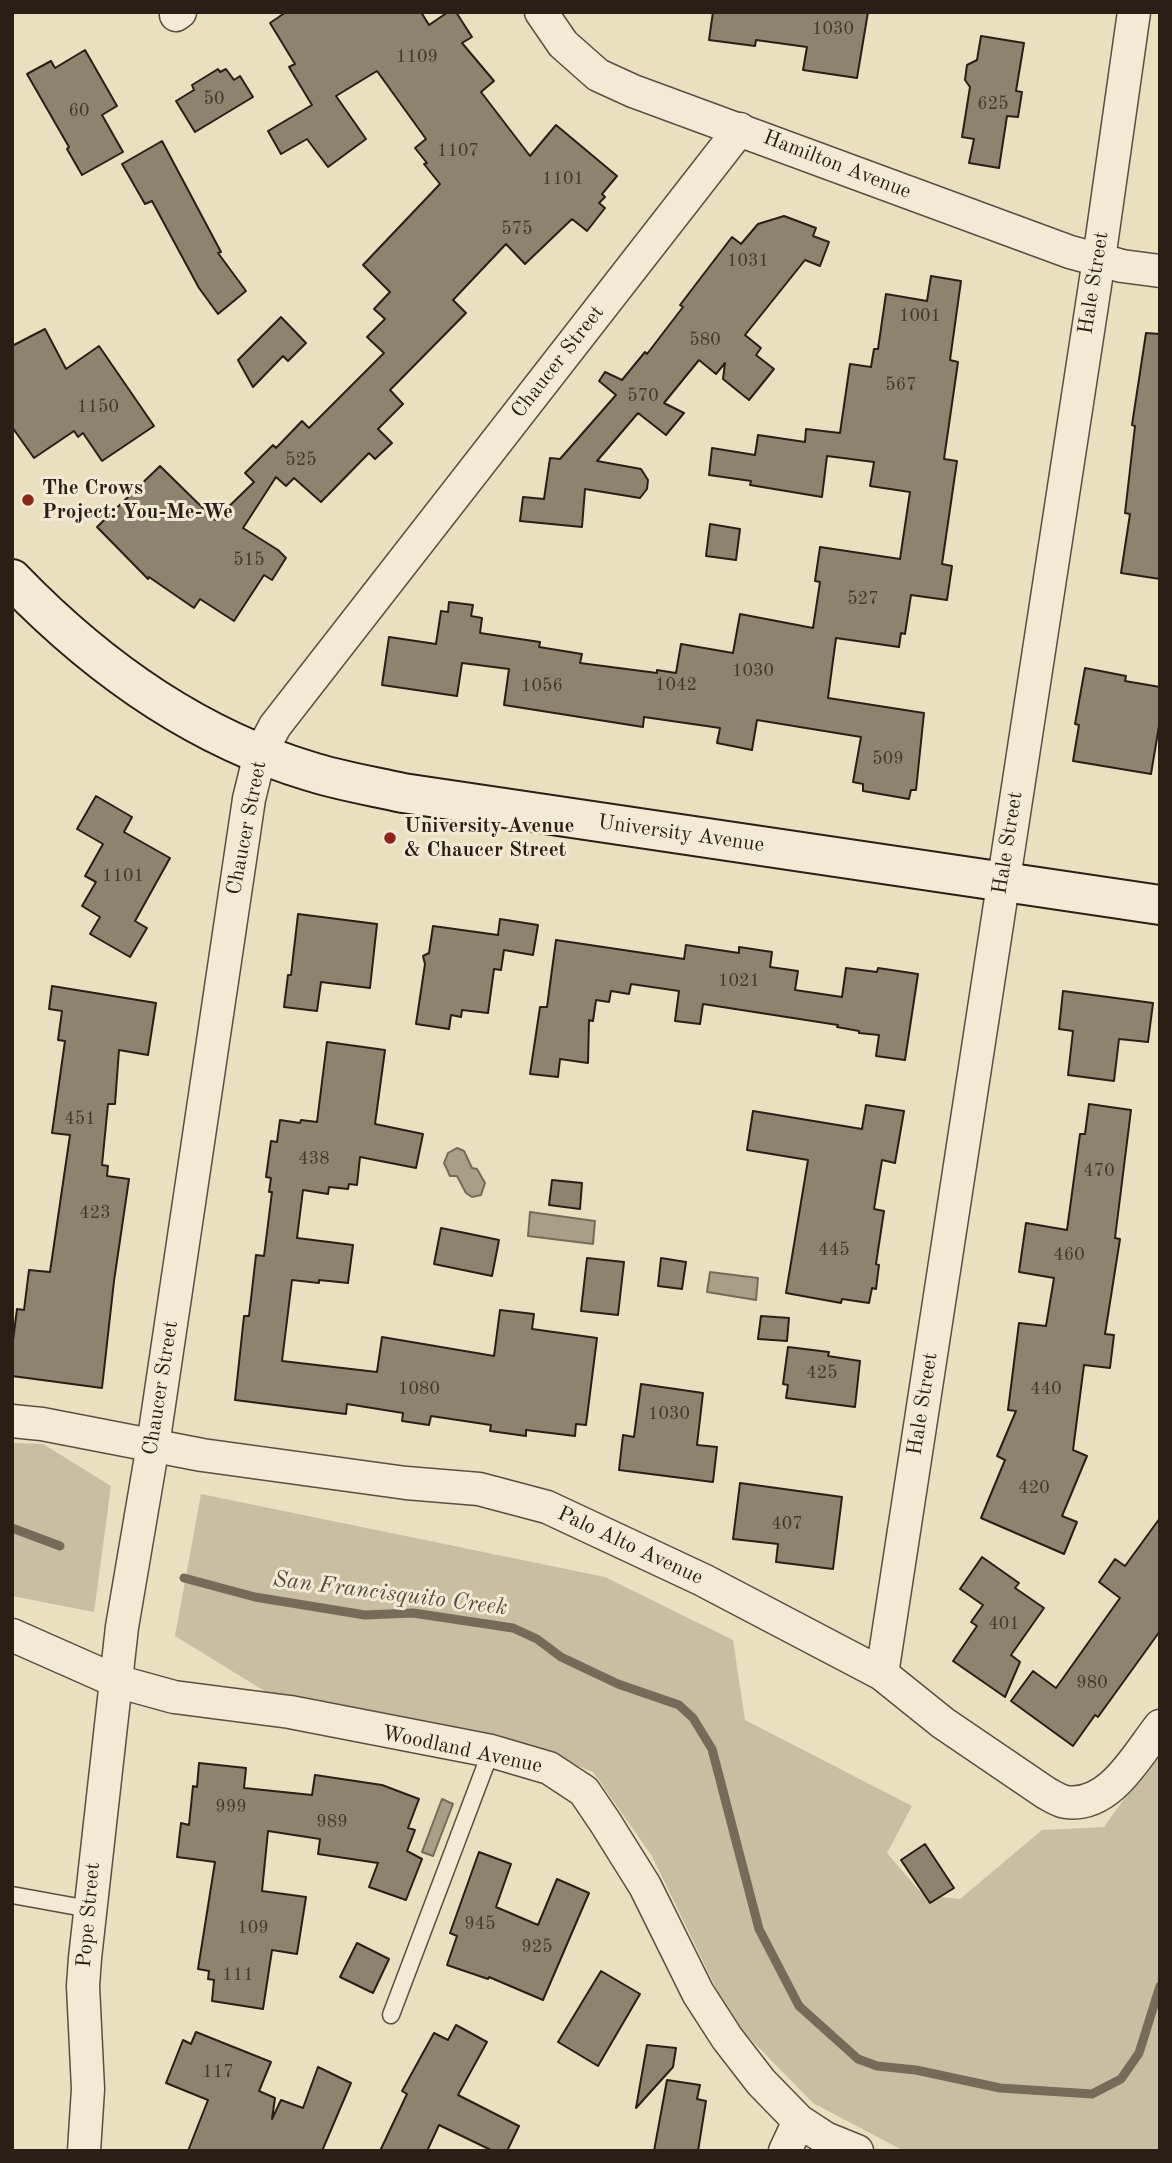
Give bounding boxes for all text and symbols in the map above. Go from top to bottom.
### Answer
house number: 1030 [812,18,854,40]
house number: 1109 [396,46,438,68]
house number: 50 [204,88,224,110]
house number: 625 [977,93,1009,115]
house number: 60 [69,100,89,122]
street label: Hamilton Avenue [759,125,915,205]
house number: 1107 [437,140,479,162]
house number: 1101 [542,168,584,190]
house number: 575 [501,218,533,240]
street label: Hale Street [1073,230,1115,336]
house number: 1031 [727,250,769,272]
street label: Chaucer Street [506,301,610,423]
house number: 1001 [899,305,941,327]
house number: 580 [689,329,721,351]
house number: 567 [885,374,917,396]
house number: 570 [627,385,659,407]
house number: 1150 [77,396,119,418]
house number: 525 [285,449,317,471]
place label: The Crows Project: You-Me-We [42,475,233,525]
marker: The Crows Project: You-Me-We [20,492,36,508]
house number: 515 [233,549,265,571]
house number: 527 [847,588,879,610]
house number: 1030 [732,660,774,682]
house number: 1042 [655,674,697,696]
house number: 1056 [521,675,563,697]
house number: 509 [872,748,904,770]
street label: Chaucer Street [222,759,272,897]
street label: Hale Street [987,790,1029,896]
street label: University Avenue [596,810,766,858]
place label: University Avenue & Chaucer Street [404,813,574,863]
marker: University Avenue & Chaucer Street [382,830,398,846]
house number: 1101 [102,865,144,887]
house number: 1021 [718,970,760,992]
house number: 451 [64,1108,96,1130]
house number: 438 [298,1148,330,1170]
house number: 470 [1083,1160,1115,1182]
house number: 423 [79,1202,111,1224]
house number: 445 [818,1239,850,1261]
house number: 460 [1053,1244,1085,1266]
street label: Chaucer Street [138,1319,184,1457]
street label: Hale Street [902,1351,944,1457]
house number: 425 [806,1362,838,1384]
house number: 1080 [398,1378,440,1400]
house number: 440 [1030,1378,1062,1400]
house number: 1030 [648,1403,690,1425]
house number: 420 [1018,1477,1050,1499]
street label: Palo Alto Avenue [553,1501,707,1591]
house number: 407 [771,1513,803,1535]
water label: San Francisquito Creek [271,1566,509,1622]
house number: 401 [988,1613,1020,1635]
house number: 980 [1076,1672,1108,1694]
street label: Woodland Avenue [380,1721,544,1779]
house number: 999 [215,1796,247,1818]
house number: 989 [316,1811,348,1833]
street label: Pope Street [72,1861,106,1969]
house number: 945 [464,1913,496,1935]
house number: 109 [237,1917,269,1939]
house number: 925 [521,1936,553,1958]
house number: 111 [222,1964,254,1986]
house number: 117 [202,2061,234,2083]

